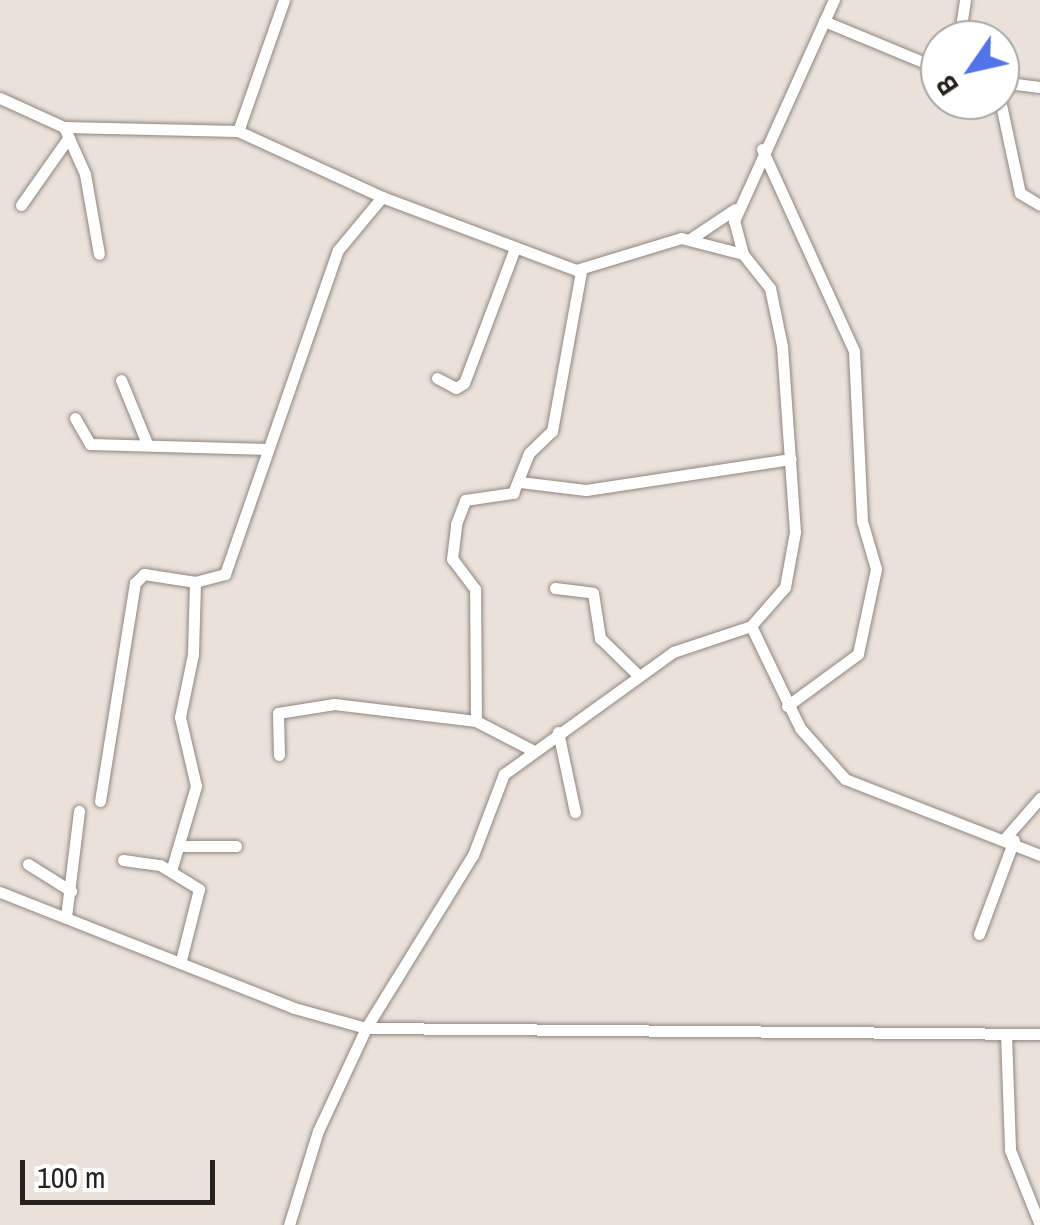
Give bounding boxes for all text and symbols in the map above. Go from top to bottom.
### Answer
north arrow [920,20,1020,120]
text: B [926,68,967,103]
scale bar [25,1140,220,1202]
text: 100 m [37,1157,105,1197]

